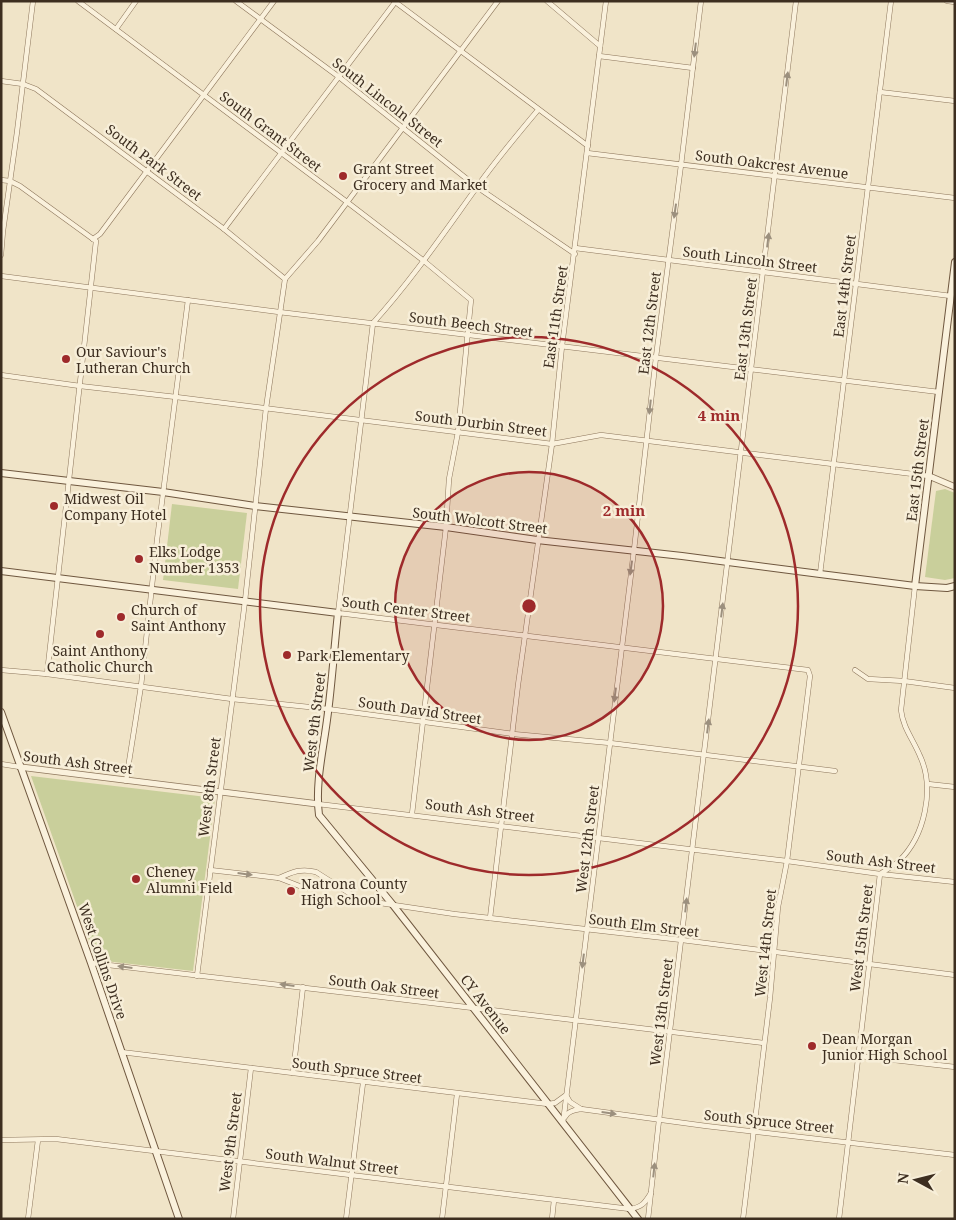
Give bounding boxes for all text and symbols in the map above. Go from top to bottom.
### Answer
one-way arrow [691,42,699,58]
street label: South Lincoln Street [329,53,447,151]
one-way arrow [783,71,791,87]
street label: South Grant Street [216,86,326,176]
street label: South Park Street [102,120,206,204]
street label: South Oakcrest Avenue [694,145,850,183]
place label: Grant Street Grocery and Market [353,159,487,194]
marker: Grant Street Grocery and Market [337,170,349,182]
one-way arrow [671,203,679,219]
one-way arrow [764,232,772,248]
street label: East 14th Street [828,233,860,339]
street label: South Lincoln Street [682,241,818,277]
street label: East 11th Street [538,264,572,370]
street label: East 12th Street [633,270,665,376]
street label: East 13th Street [729,276,761,382]
street label: South Beech Street [408,307,534,341]
place label: Our Saviour's Lutheran Church [76,342,191,377]
marker: Our Saviour's Lutheran Church [60,353,72,365]
one-way arrow [646,399,654,415]
street label: South Durbin Street [414,405,548,441]
text: 4 min [698,405,740,425]
street label: East 15th Street [901,417,933,523]
place label: Midwest Oil Company Hotel [64,489,167,524]
marker: Midwest Oil Company Hotel [48,500,60,512]
text: 2 min [603,500,645,520]
street label: South Wolcott Street [411,502,549,538]
place label: Elks Lodge Number 1353 [149,542,240,577]
marker: Elks Lodge Number 1353 [133,553,145,565]
one-way arrow [627,561,635,577]
street label: South Center Street [341,592,471,626]
centre of rings [520,597,538,615]
place label: Church of Saint Anthony [131,600,226,635]
one-way arrow [718,602,726,618]
marker: Church of Saint Anthony [115,611,127,623]
marker: Saint Anthony Catholic Church [94,628,106,640]
place label: Saint Anthony Catholic Church [47,641,153,676]
place label: Park Elementary [297,646,409,665]
marker: Park Elementary [281,649,293,661]
street label: West 9th Street [298,671,330,773]
one-way arrow [611,687,619,703]
street label: South David Street [357,692,483,728]
one-way arrow [704,718,712,734]
street label: West 8th Street [193,736,225,838]
street label: South Ash Street [22,746,134,778]
street label: West 12th Street [571,784,603,894]
street label: South Ash Street [424,794,536,826]
street label: South Ash Street [825,845,937,877]
place label: Cheney Alumni Field [146,862,233,897]
one-way arrow [237,870,253,878]
marker: Cheney Alumni Field [130,873,142,885]
place label: Natrona County High School [301,874,407,909]
street label: West 15th Street [845,883,877,993]
marker: Natrona County High School [285,885,297,897]
street label: West 14th Street [750,888,780,998]
one-way arrow [682,896,690,912]
street label: West Collins Drive [74,900,132,1022]
street label: South Elm Street [588,909,700,941]
one-way arrow [579,953,587,969]
street label: West 13th Street [645,957,677,1067]
one-way arrow [117,963,133,971]
street label: South Oak Street [328,970,440,1002]
street label: CY Avenue [457,970,515,1038]
one-way arrow [278,981,294,989]
place label: Dean Morgan Junior High School [821,1029,948,1064]
marker: Dean Morgan Junior High School [806,1040,818,1052]
street label: South Spruce Street [291,1053,423,1087]
street label: West 9th Street [214,1091,246,1193]
street label: South Spruce Street [703,1105,835,1137]
one-way arrow [601,1109,617,1117]
street label: South Walnut Street [265,1143,399,1179]
north arrow [891,1155,941,1205]
one-way arrow [650,1162,658,1178]
text: N [892,1172,913,1185]

